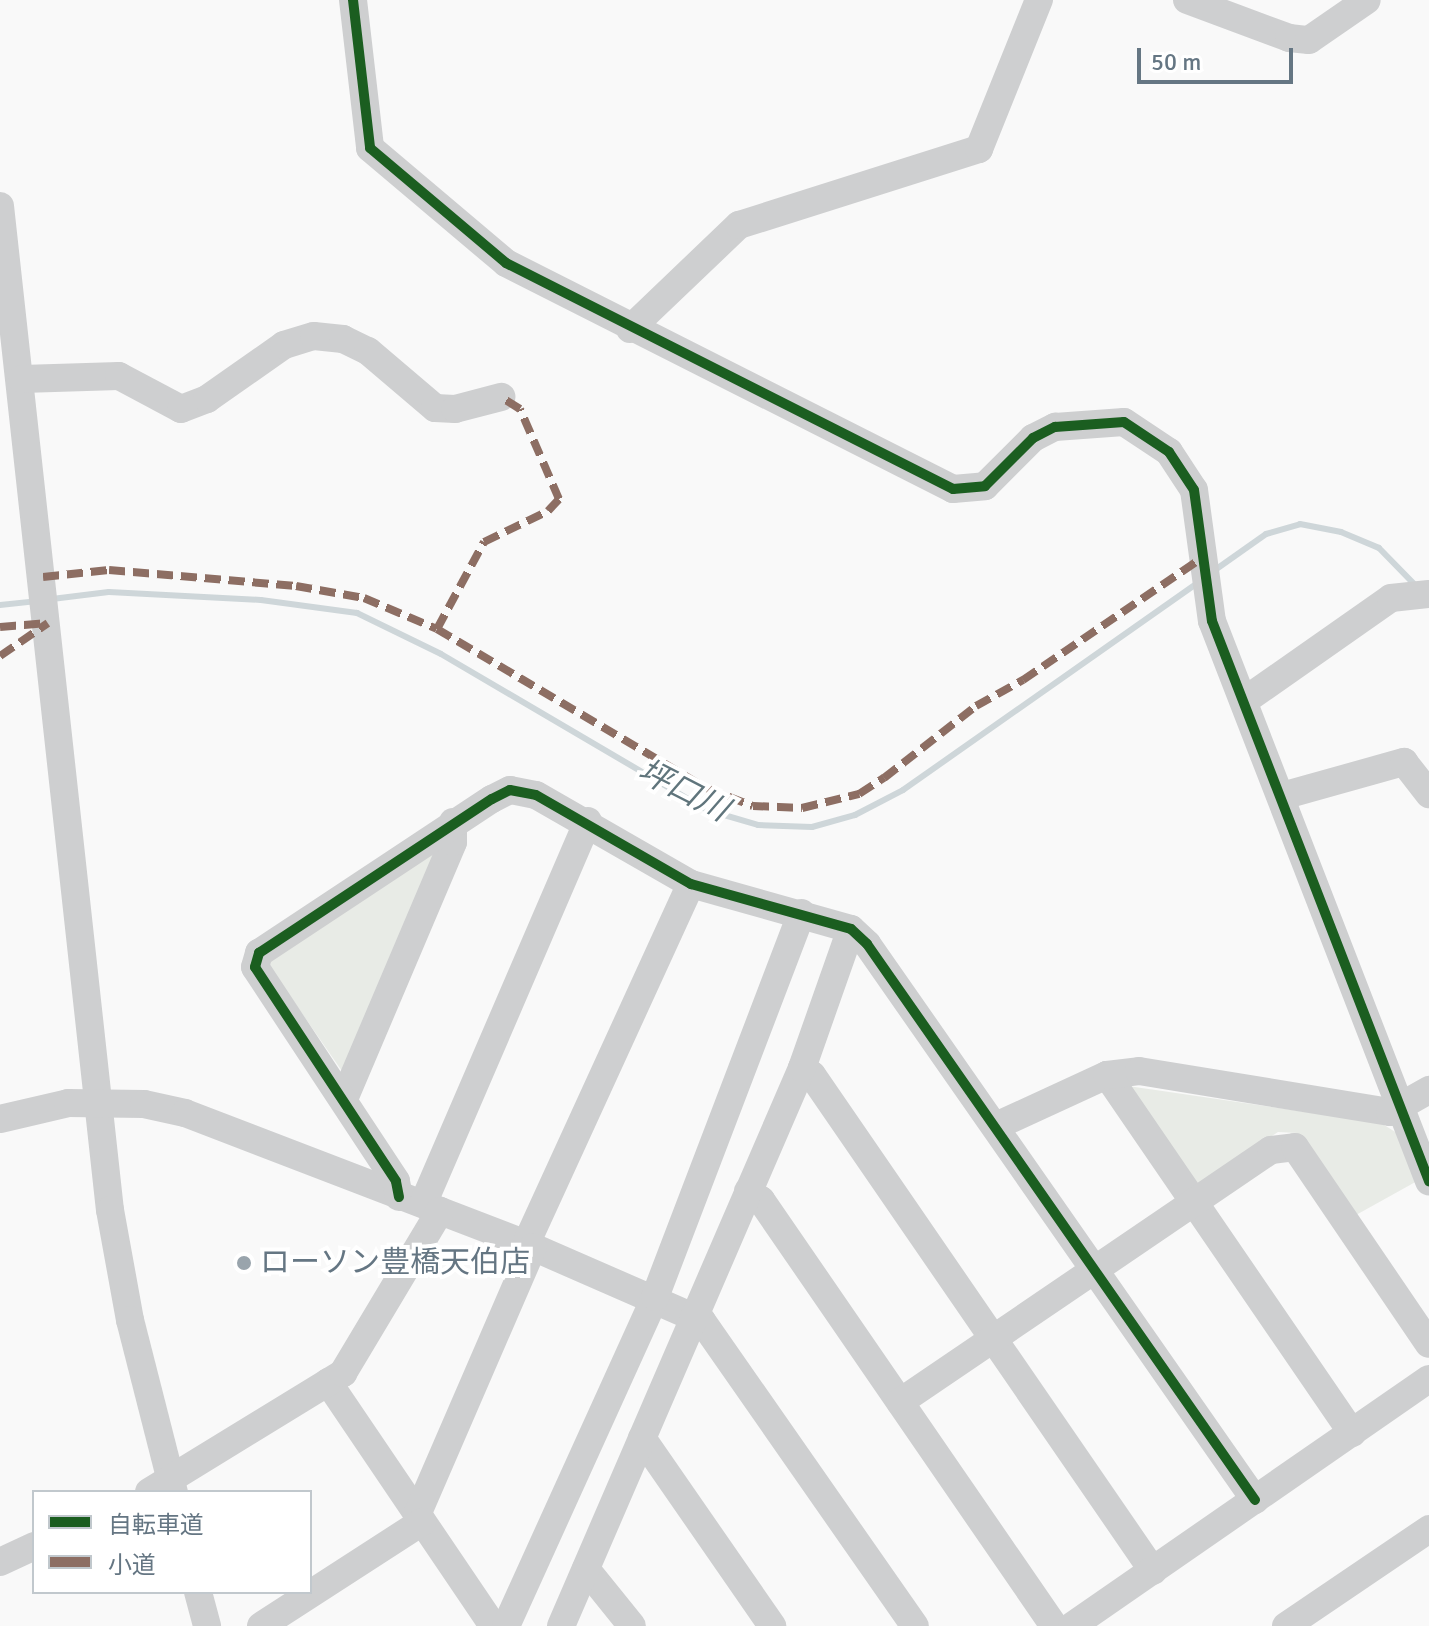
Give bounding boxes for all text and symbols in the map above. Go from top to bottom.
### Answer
scale bar [1141,32,1297,82]
text: 50 m [1151,47,1201,77]
water label: 坪口川 [632,752,734,830]
place label: ローソン豊橋天伯店 [260,1245,530,1281]
marker: ローソン豊橋天伯店 [235,1254,253,1272]
legend [32,1490,312,1594]
text: 自転車道 [108,1510,204,1540]
text: 小道 [108,1550,156,1580]

